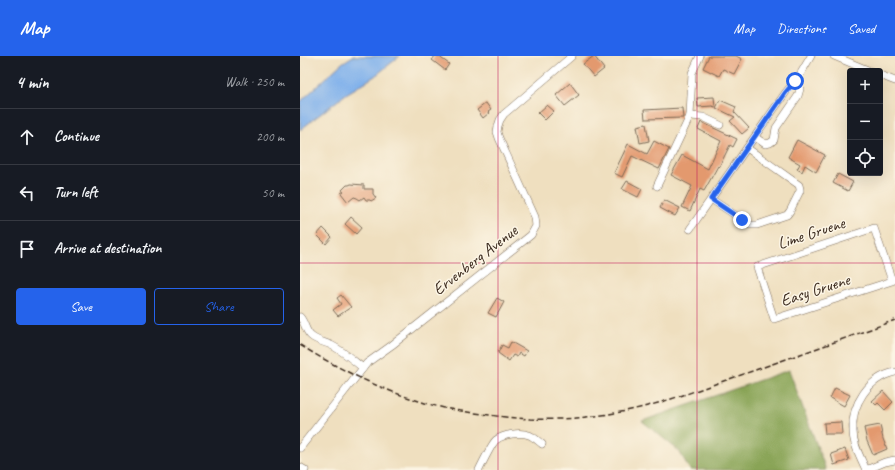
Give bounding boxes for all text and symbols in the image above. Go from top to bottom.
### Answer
text: Map [20,16,50,40]
text: Map [734,20,755,37]
text: Directions [777,20,826,37]
text: Saved [848,20,875,37]
map controls [847,68,883,176]
button: + [847,68,883,104]
text: 4 min [16,72,49,93]
route start [786,72,804,90]
text: Walk · 250 m [225,74,284,90]
button: − [847,104,883,140]
icon: ahead [16,126,38,148]
text: Continue [54,127,99,146]
text: 200 m [256,129,284,145]
button: locate [847,140,883,176]
icon: left [16,182,38,204]
text: Turn left [54,183,97,202]
text: 50 m [262,185,284,201]
route end [733,211,751,229]
street label: Lime Gruene [775,212,849,254]
street label: Ervenberg Avenue [428,219,523,300]
icon: arrive [16,238,38,260]
text: Arrive at destination [54,239,161,258]
street label: Easy Gruene [778,269,854,311]
button: Save [16,288,146,325]
button: Share [154,288,284,325]

